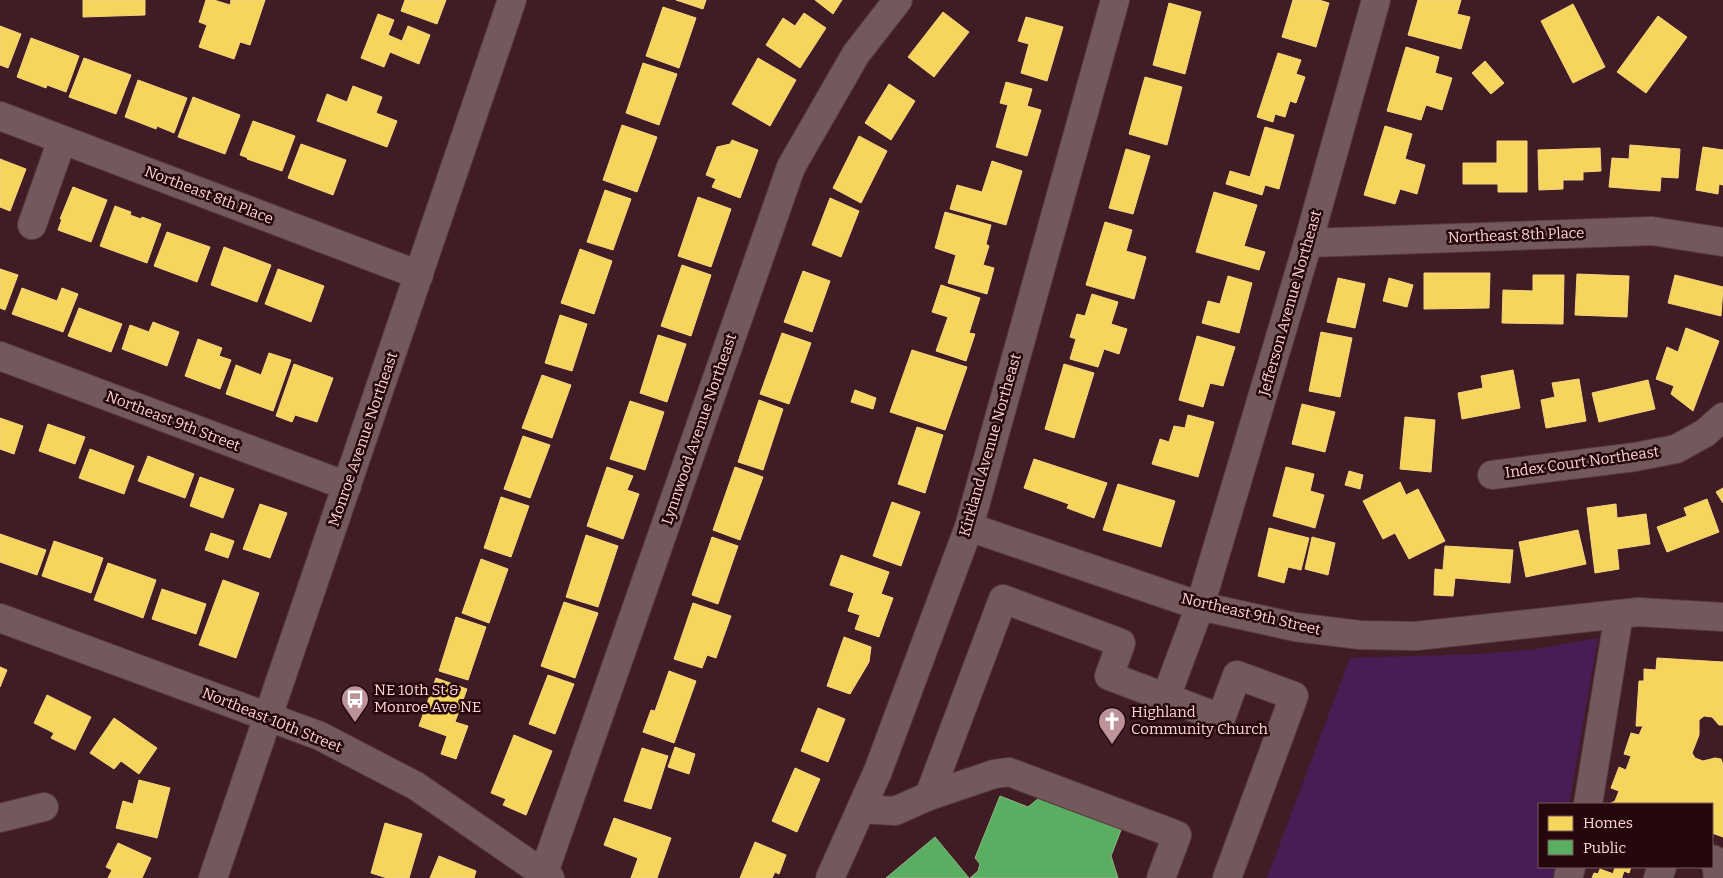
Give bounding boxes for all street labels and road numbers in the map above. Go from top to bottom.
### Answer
street label: Northeast 8th Place [142,162,276,228]
street label: Jefferson Avenue Northeast [1255,208,1325,399]
street label: Northeast 8th Place [1447,224,1585,246]
street label: Lynnwood Avenue Northeast [658,330,740,527]
street label: Monroe Avenue Northeast [325,349,402,529]
street label: Kirkland Avenue Northeast [955,351,1025,539]
street label: Northeast 9th Street [103,387,243,455]
street label: Index Court Northeast [1504,442,1661,482]
street label: Northeast 9th Street [1180,589,1323,639]
street label: Northeast 10th Street [199,684,345,756]

